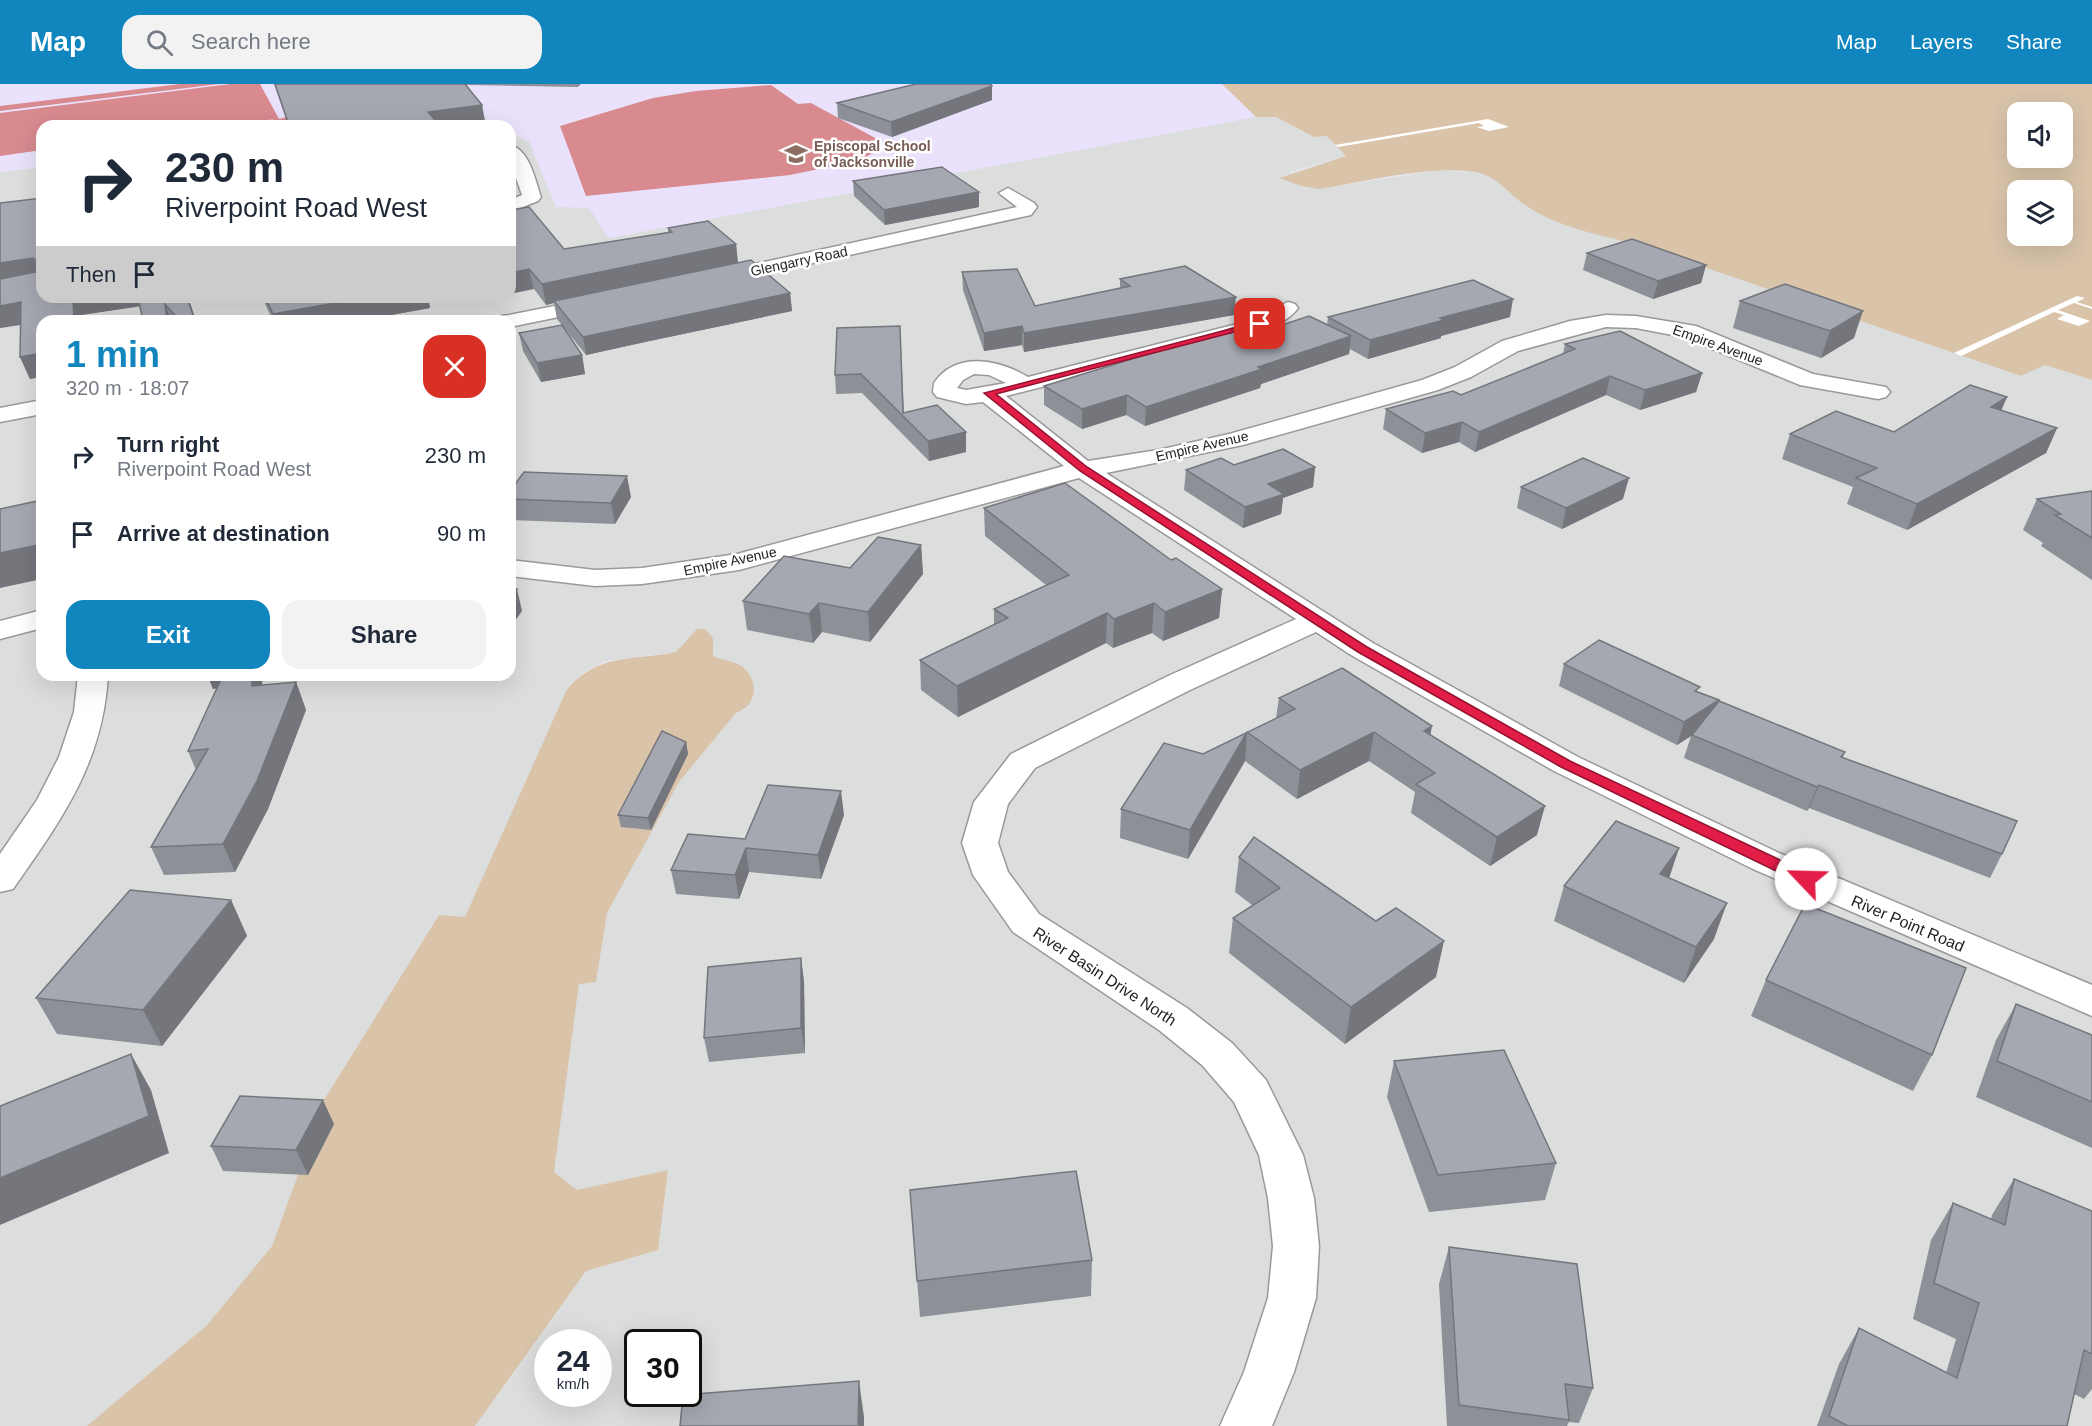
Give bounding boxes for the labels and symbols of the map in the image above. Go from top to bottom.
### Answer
place label: Episcopal School of Jacksonville [814,138,931,170]
school or university icon: Episcopal School of Jacksonville [783,141,809,167]
street label: Glengarry Road [749,243,849,279]
pin [1234,298,1285,349]
street label: Empire Avenue [1671,321,1765,369]
street label: Empire Avenue [1154,428,1250,464]
street label: Empire Avenue [682,543,778,579]
position arrow [1774,847,1838,911]
street label: River Point Road [1849,892,1967,955]
street label: River Basin Drive North [1030,924,1179,1029]
speed limit sign: 30 [624,1329,702,1407]

